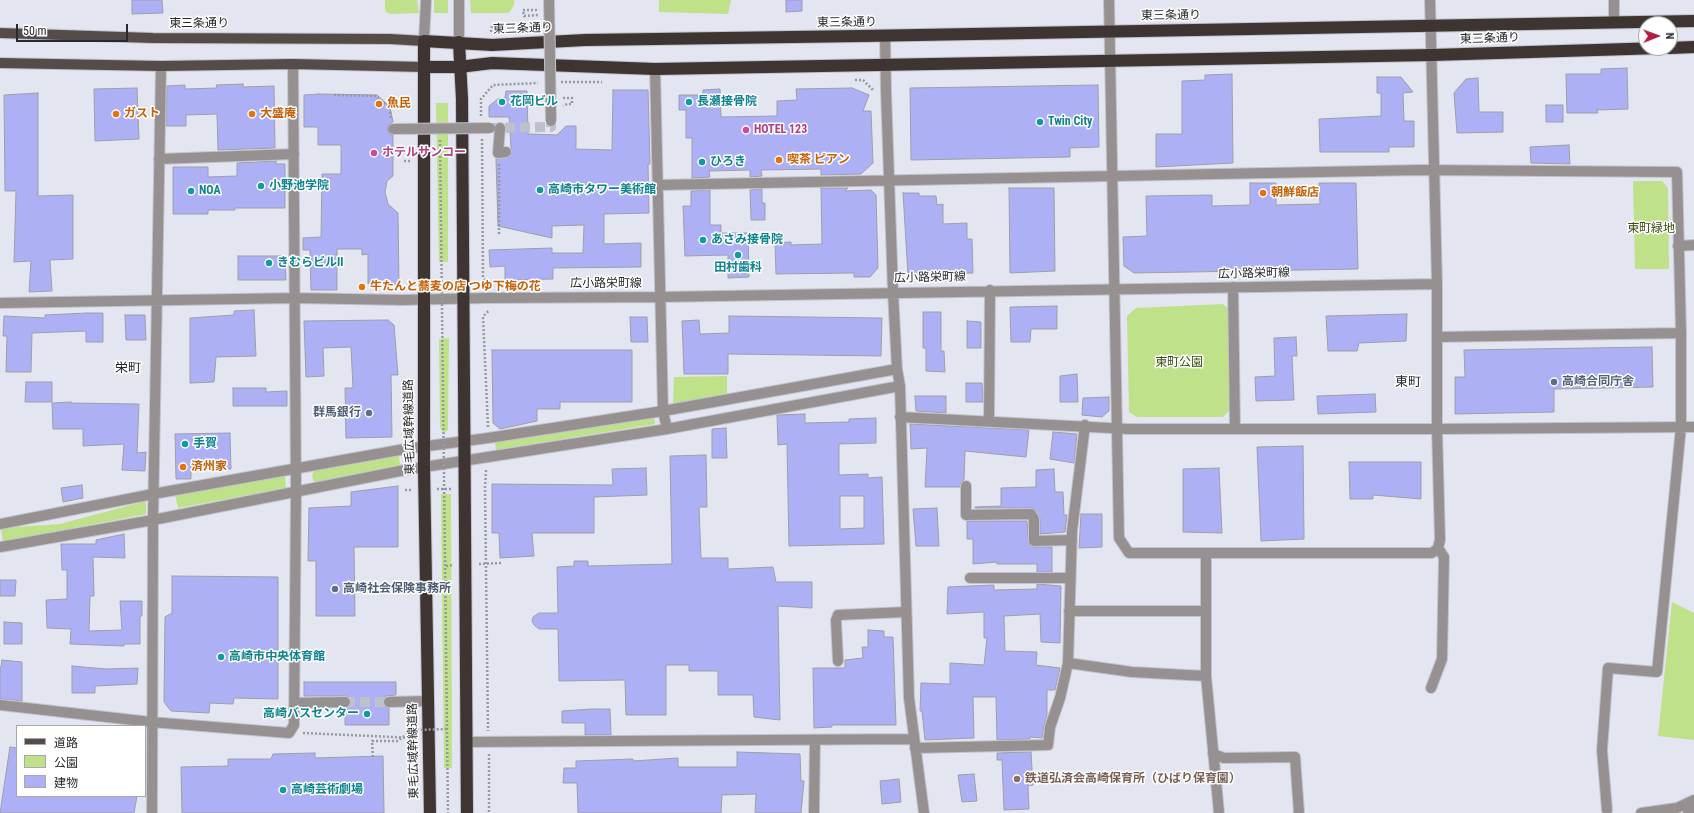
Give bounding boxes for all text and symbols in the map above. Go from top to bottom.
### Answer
street label: 東三条通り [1141,8,1201,24]
street label: 東三条通り [817,15,877,31]
scale bar [18,16,130,42]
north arrow [1638,16,1678,56]
street label: 東三条通り [169,17,229,31]
street label: 東三条通り [493,21,553,37]
text: 50 m [23,24,47,38]
street label: 東三条通り [1460,31,1520,47]
text: N [1663,32,1676,39]
place label: 花岡ビル [510,95,558,109]
place label: 長瀬接骨院 [697,95,757,109]
place label: 魚民 [387,97,411,111]
marker: 花岡ビル [497,97,507,107]
marker: 長瀬接骨院 [684,97,694,107]
marker: 魚民 [374,99,384,109]
place label: ガスト [124,107,160,121]
place label: 大盛庵 [260,107,296,121]
marker: ガスト [111,109,121,119]
marker: 大盛庵 [247,109,257,119]
place label: Twin City [1048,115,1092,129]
marker: Twin City [1035,117,1045,127]
place label: HOTEL 123 [754,123,807,137]
marker: HOTEL 123 [741,125,751,135]
place label: ホテルサンコー [382,146,466,160]
marker: ホテルサンコー [369,148,379,158]
place label: 喫茶 ピアン [787,153,850,167]
place label: ひろき [710,155,746,169]
marker: 喫茶 ピアン [774,155,784,165]
marker: ひろき [697,157,707,167]
place label: 小野池学院 [269,179,329,193]
marker: 小野池学院 [256,181,266,191]
place label: 高崎市タワー美術館 [548,183,656,197]
place label: NOA [199,184,221,198]
marker: 高崎市タワー美術館 [535,185,545,195]
marker: NOA [186,186,196,196]
place label: 朝鮮飯店 [1271,186,1319,200]
marker: 朝鮮飯店 [1258,188,1268,198]
park label: 東町緑地 [1627,222,1675,236]
place label: あさみ接骨院 [711,233,783,247]
marker: あさみ接骨院 [698,235,708,245]
marker: 田村歯科 [733,250,743,260]
place label: きむらビルII [277,256,343,270]
marker: きむらビルII [264,258,274,268]
place label: 田村歯科 [714,261,762,275]
street label: 広小路栄町線 [1218,266,1290,282]
street label: 広小路栄町線 [894,270,966,286]
street label: 広小路栄町線 [570,277,642,291]
place label: 牛たんと蕎麦の店 つゆ下梅の花 [370,280,541,294]
marker: 牛たんと蕎麦の店 つゆ下梅の花 [357,282,367,292]
park label: 東町公園 [1155,356,1203,370]
district label: 栄町 [115,361,141,377]
district label: 東町 [1395,375,1421,391]
place label: 高崎合同庁舎 [1562,375,1634,389]
marker: 高崎合同庁舎 [1549,377,1559,387]
street label: 東毛広域幹線道路 [402,379,418,475]
place label: 群馬銀行 [313,406,361,420]
marker: 群馬銀行 [364,408,374,418]
place label: 手賀 [193,437,217,451]
marker: 手賀 [180,439,190,449]
place label: 済州家 [191,460,227,474]
marker: 済州家 [178,462,188,472]
place label: 高崎社会保険事務所 [343,582,451,596]
marker: 高崎社会保険事務所 [330,584,340,594]
place label: 高崎市中央体育館 [229,650,325,664]
marker: 高崎市中央体育館 [216,652,226,662]
street label: 東毛広域幹線道路 [406,703,422,799]
place label: 高崎バスセンター [263,707,359,721]
marker: 高崎バスセンター [362,709,372,719]
legend [16,725,146,797]
text: 道路 [54,736,78,750]
text: 公園 [54,756,78,770]
place label: 鉄道弘済会高崎保育所（ひばり保育園） [1025,772,1241,786]
marker: 鉄道弘済会高崎保育所（ひばり保育園） [1012,774,1022,784]
text: 建物 [54,776,78,790]
place label: 高崎芸術劇場 [291,783,363,797]
marker: 高崎芸術劇場 [278,785,288,795]

